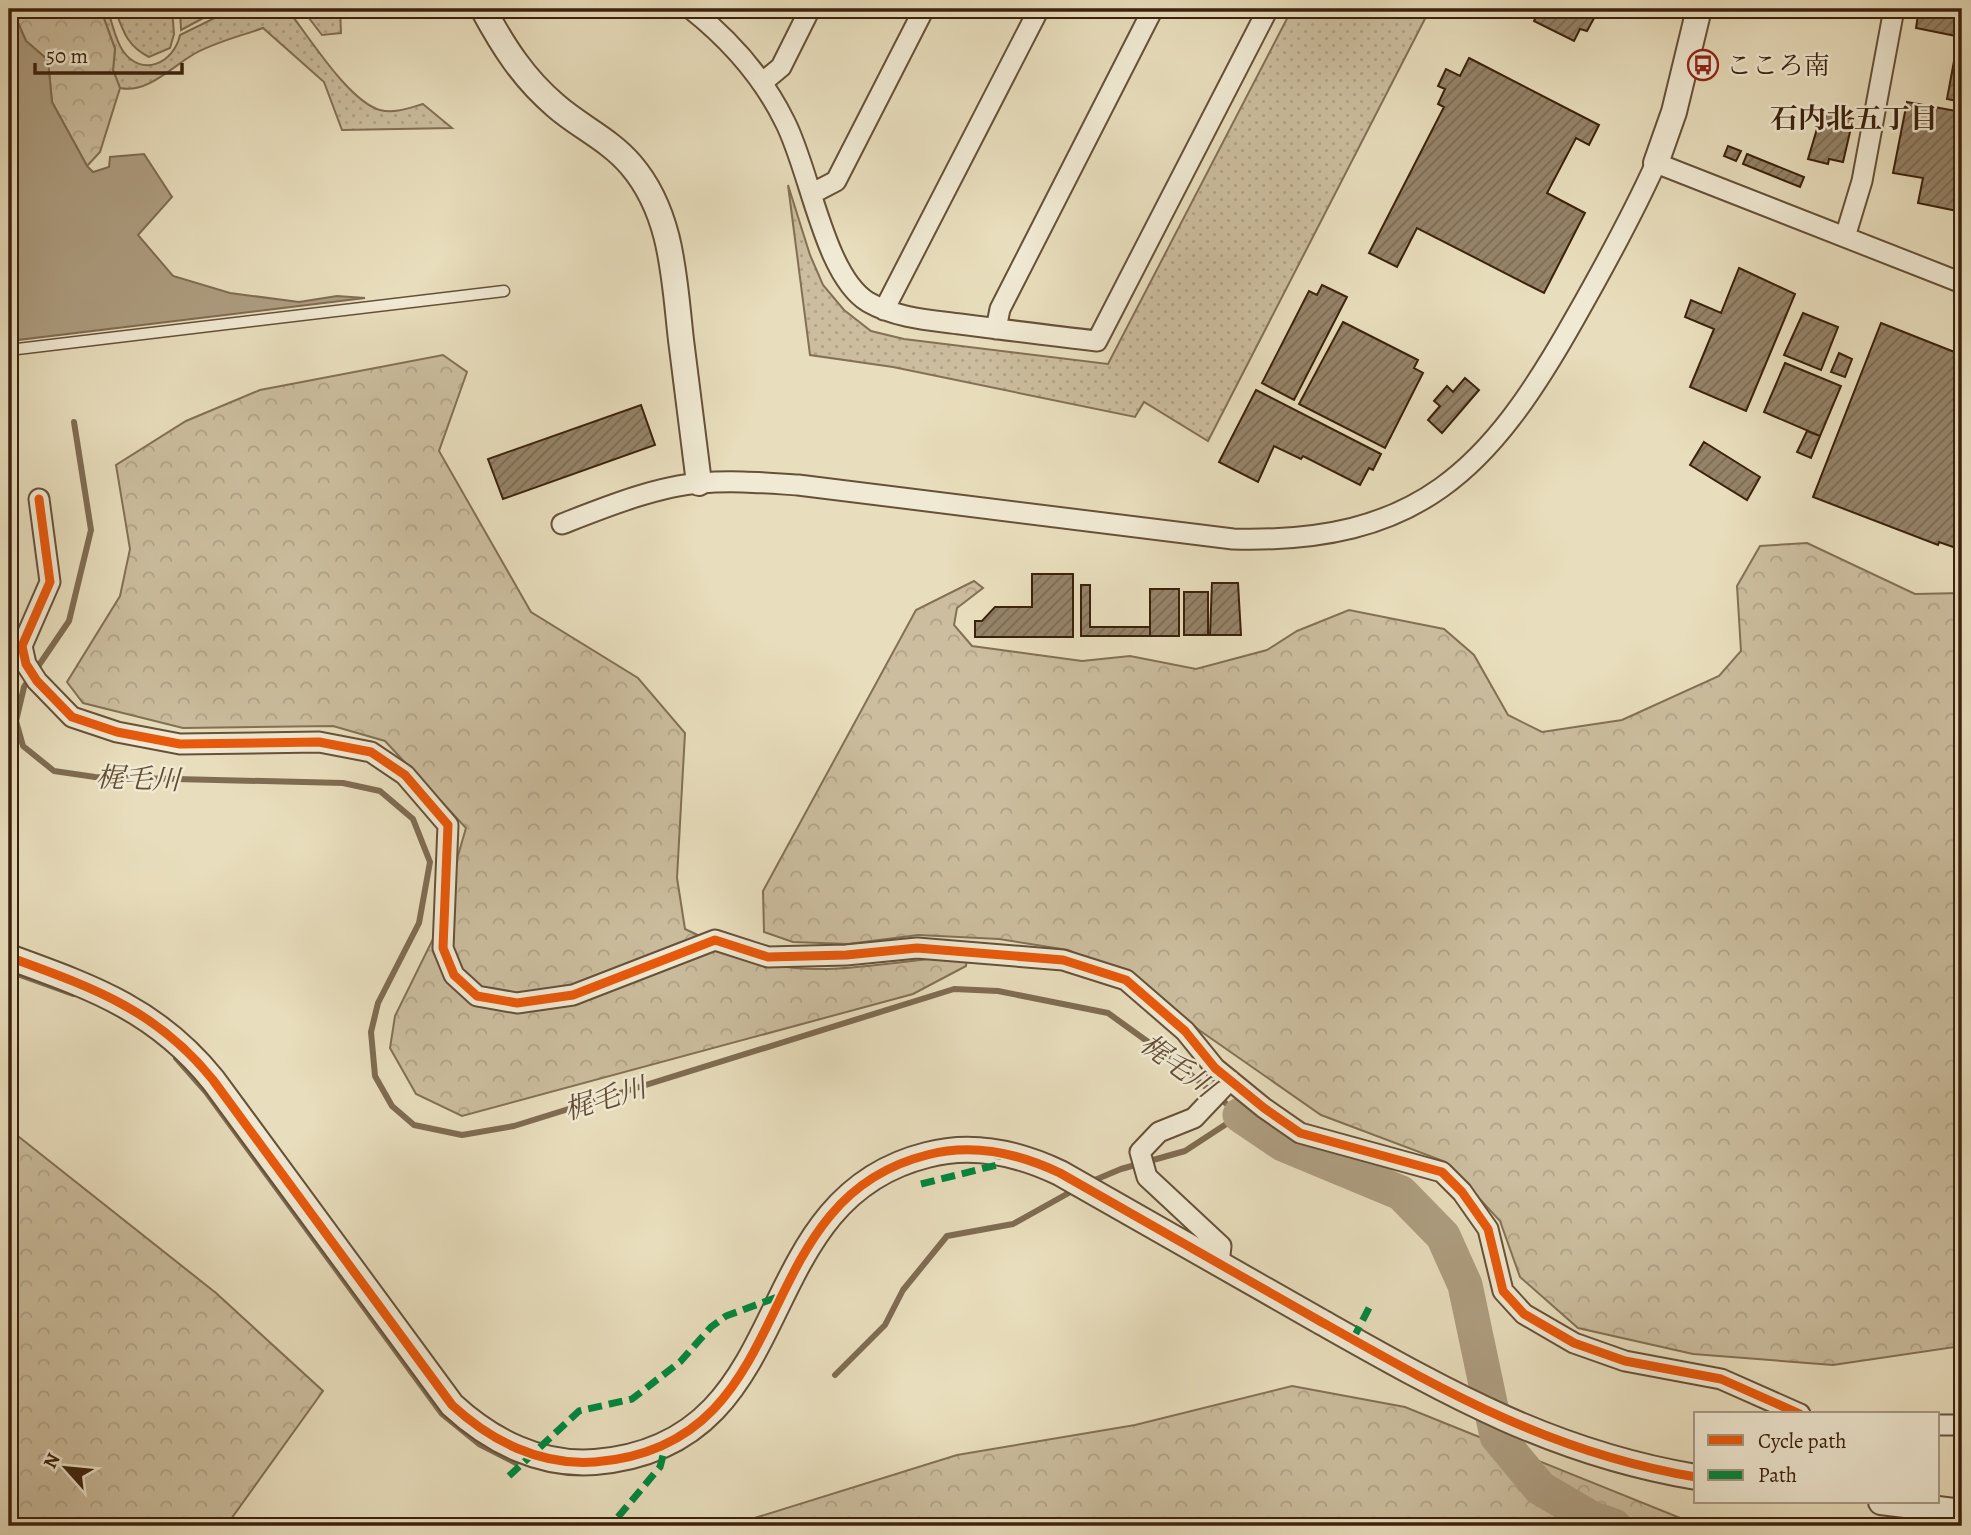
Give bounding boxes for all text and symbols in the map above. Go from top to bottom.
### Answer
scale bar [35,32,182,76]
text: 50 m [46,42,88,70]
bus stop icon: こころ南 [1686,48,1720,82]
place label: こころ南 [1726,48,1830,83]
district label: 石内北五丁目 [1770,100,1938,138]
water label: 梶毛川 [95,759,184,800]
water label: 梶毛川 [1132,1025,1225,1108]
water label: 梶毛川 [560,1068,654,1129]
legend [1694,1412,1940,1504]
text: Cycle path [1758,1427,1847,1455]
north arrow [32,1434,102,1504]
text: N [37,1449,67,1473]
text: Path [1758,1461,1797,1489]

